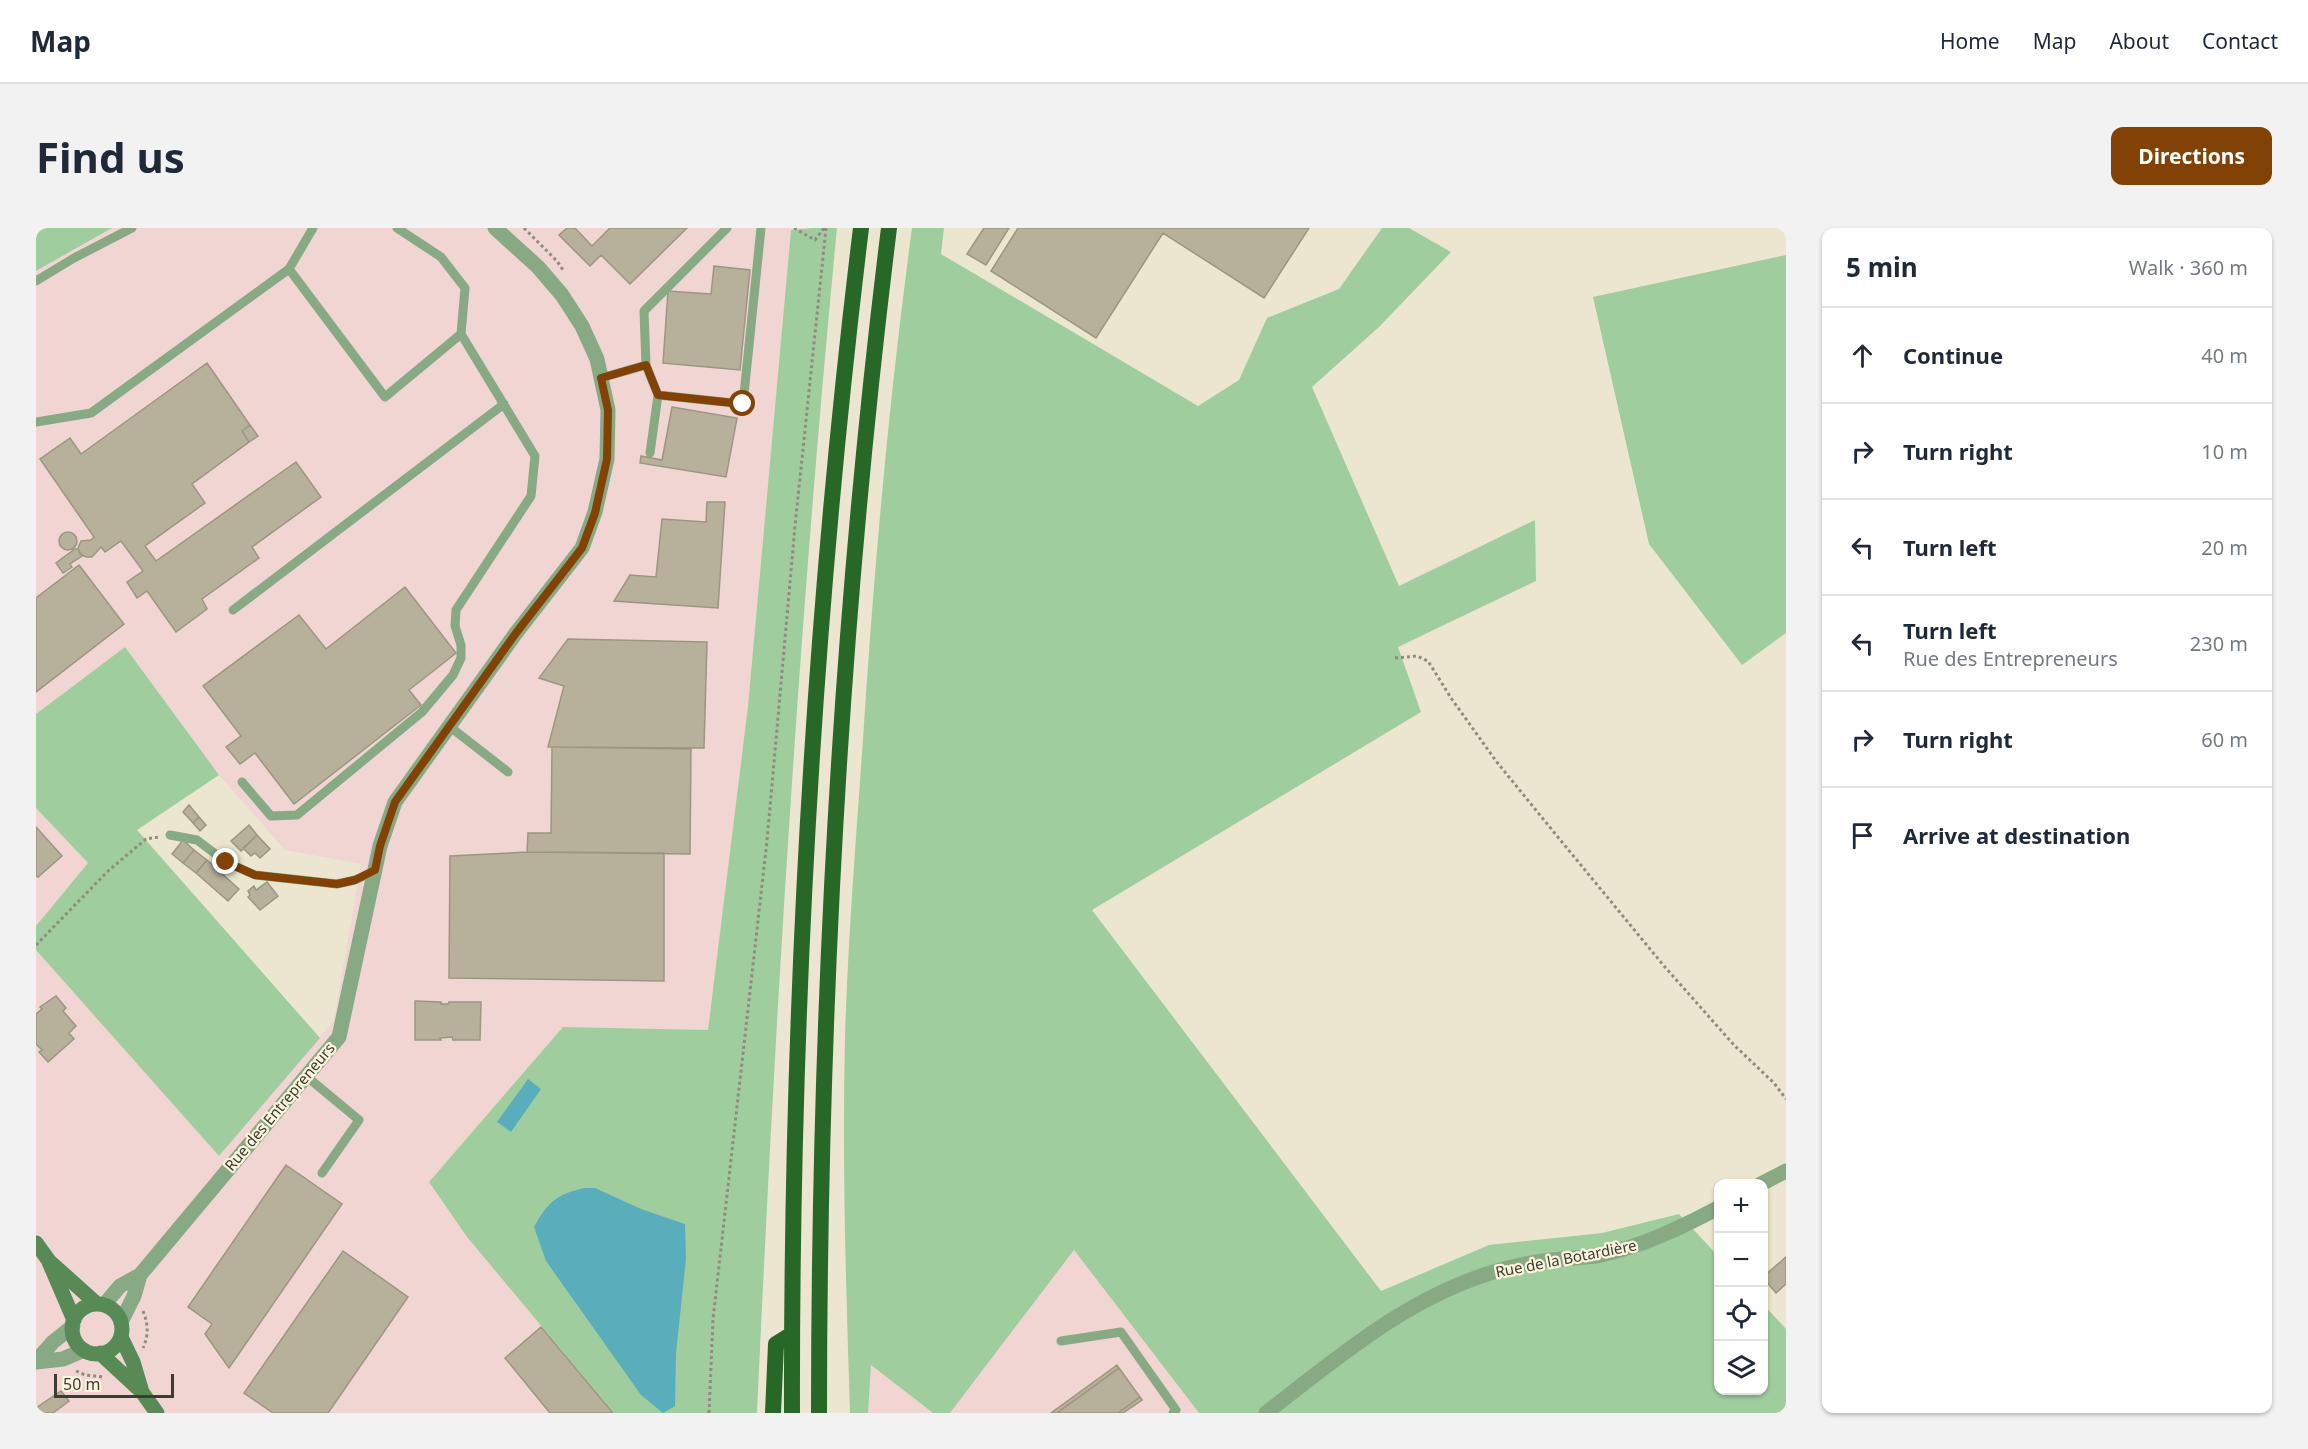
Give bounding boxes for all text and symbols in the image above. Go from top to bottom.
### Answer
text: Map [30,22,91,60]
text: Home [1940,27,2000,55]
text: Map [2033,27,2076,55]
text: About [2109,27,2169,55]
text: Contact [2202,27,2278,55]
button: Directions [2111,127,2272,185]
text: Find us [36,128,185,185]
text: 5 min [1846,249,1918,285]
text: Walk · 360 m [2129,254,2248,281]
icon: ahead [1846,339,1879,372]
text: Continue [1903,340,2003,370]
text: 40 m [2201,342,2248,369]
route start [729,390,755,416]
icon: right [1846,435,1879,468]
text: Turn right [1903,436,2013,466]
text: 10 m [2201,438,2248,465]
icon: left [1846,531,1879,564]
text: Turn left [1903,532,1997,562]
text: 20 m [2201,534,2248,561]
text: Turn left [1903,615,1997,645]
icon: left [1846,627,1879,660]
text: 230 m [2190,630,2248,657]
text: Rue des Entrepreneurs [1903,645,2118,672]
icon: right [1846,723,1879,756]
text: Turn right [1903,724,2013,754]
text: 60 m [2201,726,2248,753]
icon: arrive [1846,819,1879,852]
text: Arrive at destination [1903,820,2130,850]
route end [212,848,238,874]
street label: Rue des Entrepreneurs [220,1038,339,1174]
map controls [1714,1179,1768,1395]
button: + [1714,1179,1768,1233]
button: − [1714,1233,1768,1287]
street label: Rue de la Botardière [1494,1235,1638,1281]
button: locate [1714,1287,1768,1341]
button: layers [1714,1341,1768,1395]
scale bar [54,1371,174,1398]
text: 50 m [63,1373,100,1395]

